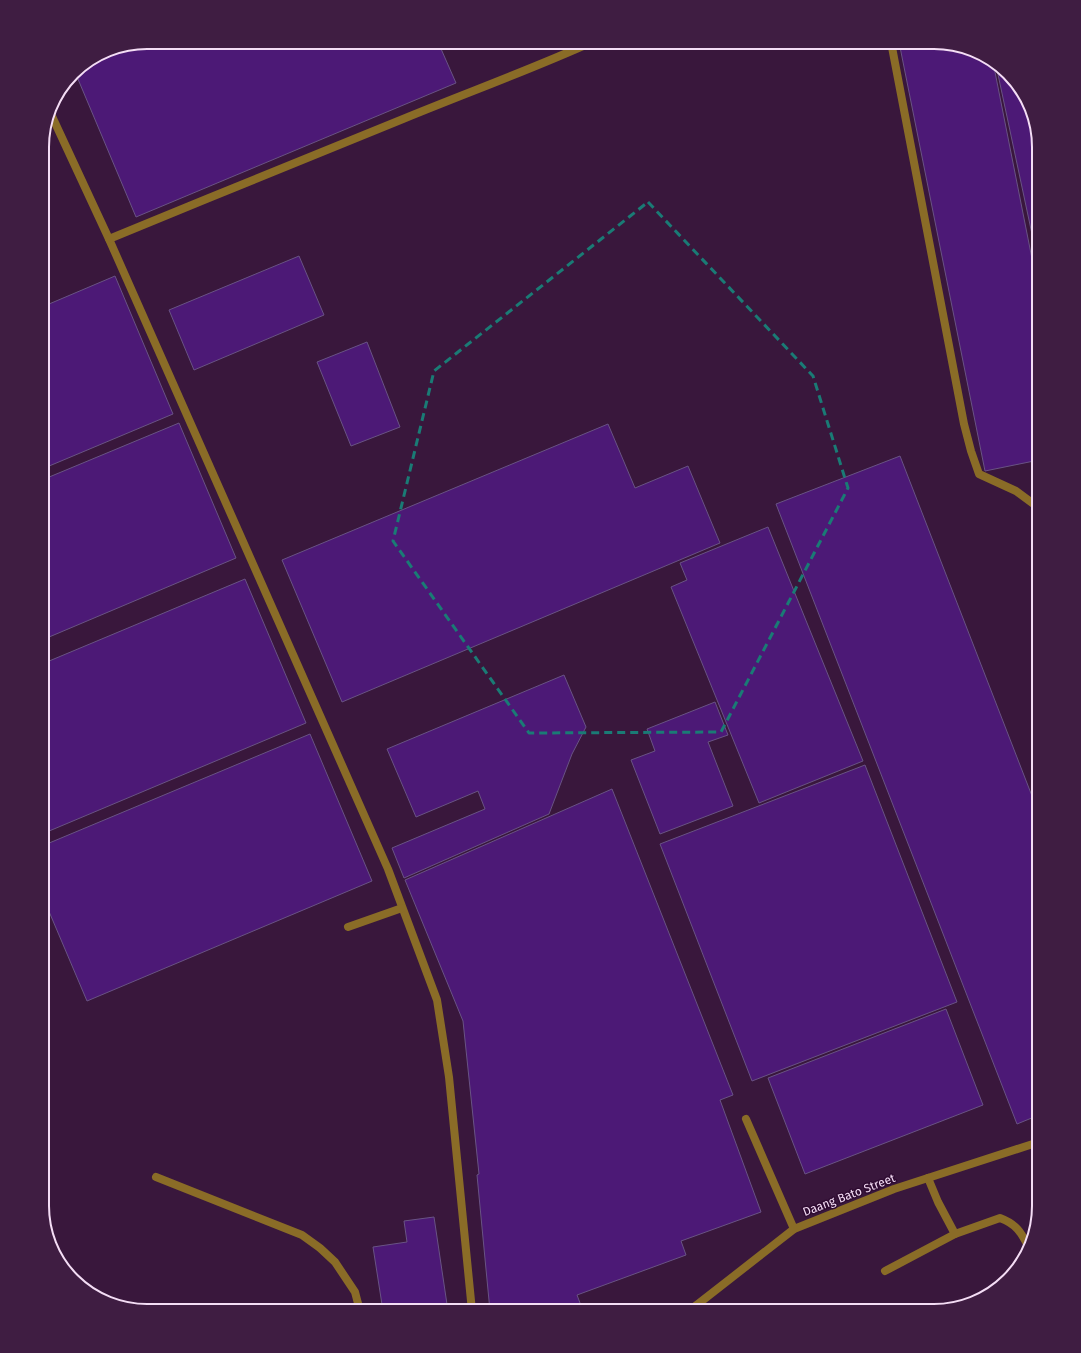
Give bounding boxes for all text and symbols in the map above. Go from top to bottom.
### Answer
street label: Daang Bato Street [801,1171,898,1219]

